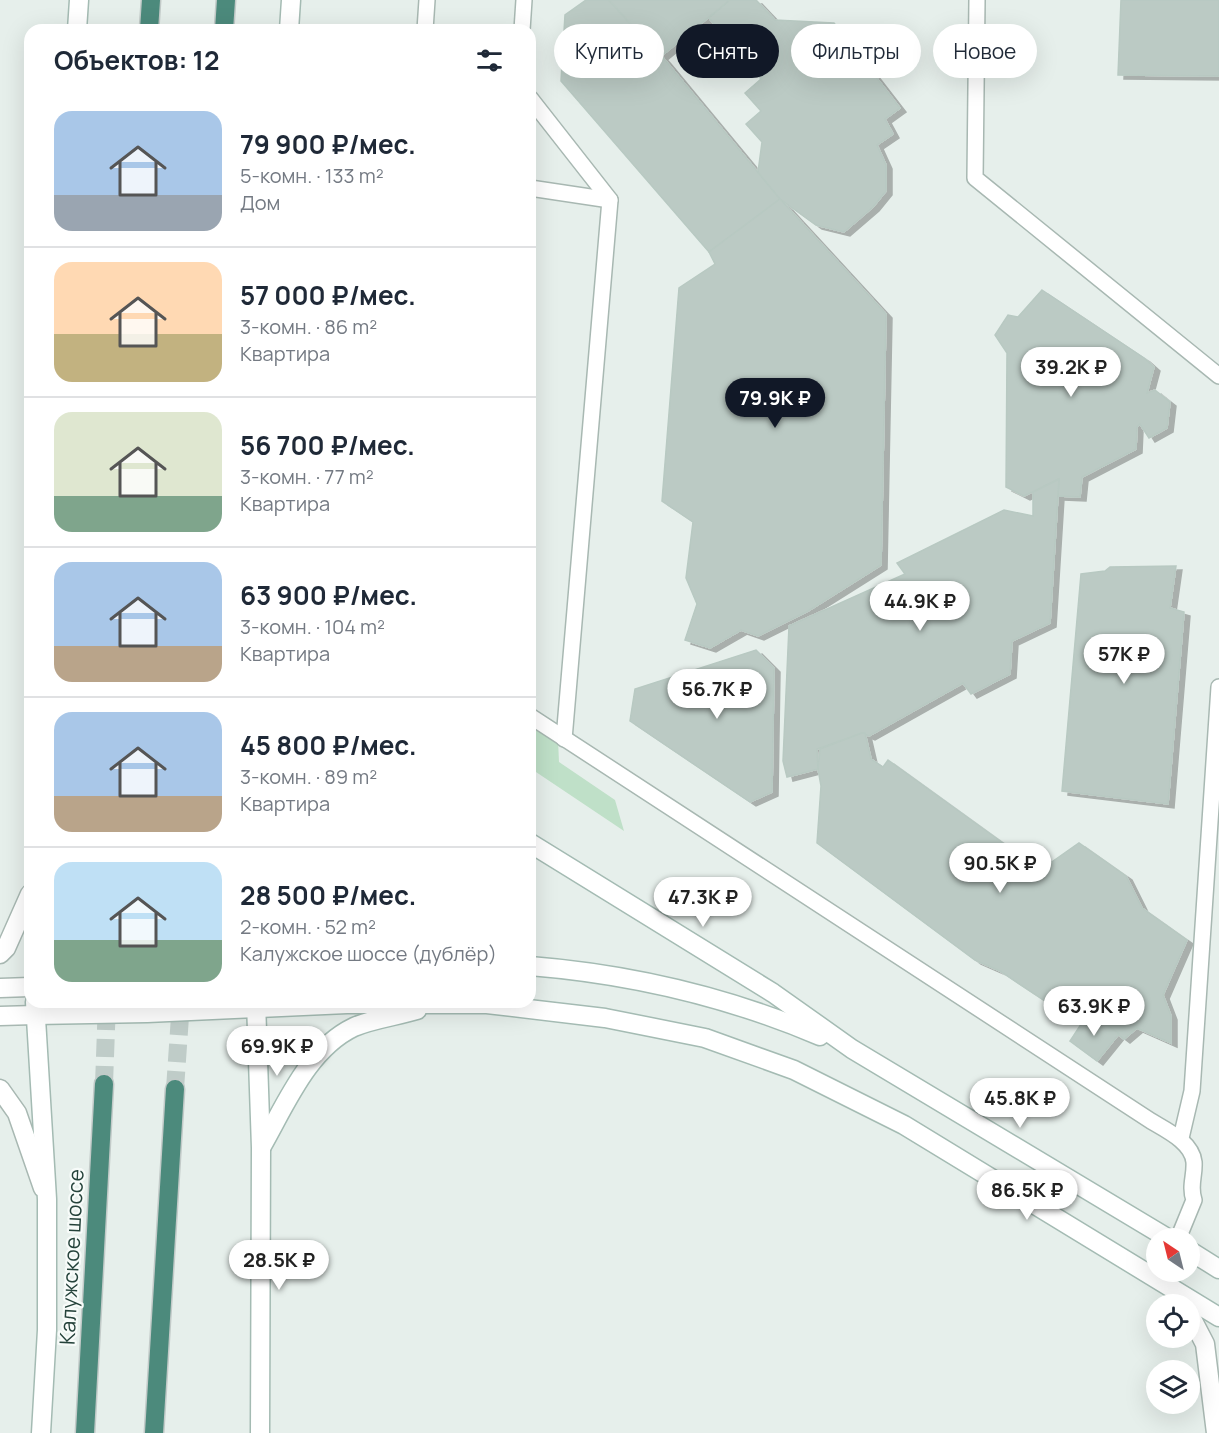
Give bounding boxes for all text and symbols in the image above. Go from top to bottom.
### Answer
chip: Купить [554,24,664,78]
chip: Снять [676,24,779,78]
chip: Фильтры [791,24,921,78]
chip: Новое [933,24,1037,78]
text: Объектов: 12 [54,42,219,78]
icon: filters [473,44,506,77]
text: 79 900 ₽/мес. [240,126,416,162]
icon: home [102,135,174,207]
text: 5-комн. · 133 m² [240,162,384,189]
text: Дом [240,189,280,216]
text: 57 000 ₽/мес. [240,277,416,313]
icon: home [102,286,174,358]
text: 3-комн. · 86 m² [240,313,377,340]
text: Квартира [240,340,330,367]
pin: 39.2K ₽ [1016,347,1126,398]
text: 39.2K ₽ [1035,353,1107,380]
pin: 79.9K ₽ [720,378,830,429]
text: 79.9K ₽ [739,384,811,411]
text: 56 700 ₽/мес. [240,427,415,463]
icon: home [102,436,174,508]
text: 3-комн. · 77 m² [240,463,374,490]
text: Квартира [240,490,330,517]
text: 63 900 ₽/мес. [240,577,417,613]
pin: 44.9K ₽ [865,581,975,632]
icon: home [102,586,174,658]
text: 44.9K ₽ [884,587,956,614]
text: 3-комн. · 104 m² [240,613,385,640]
pin: 57K ₽ [1082,634,1166,685]
text: Квартира [240,640,330,667]
text: 57K ₽ [1098,640,1150,667]
pin: 56.7K ₽ [662,669,772,720]
text: 56.7K ₽ [681,675,753,702]
text: 45 800 ₽/мес. [240,727,417,763]
icon: home [102,736,174,808]
text: 3-комн. · 89 m² [240,763,377,790]
text: Квартира [240,790,330,817]
pin: 90.5K ₽ [945,843,1055,894]
text: 90.5K ₽ [963,849,1037,876]
text: 28 500 ₽/мес. [240,877,416,913]
pin: 47.3K ₽ [648,877,758,928]
text: 47.3K ₽ [668,883,738,910]
icon: home [102,886,174,958]
text: 2-комн. · 52 m² [240,913,376,940]
text: Калужское шоссе (дублёр) [240,940,497,967]
pin: 63.9K ₽ [1039,986,1149,1037]
text: 63.9K ₽ [1058,992,1130,1019]
pin: 69.9K ₽ [222,1026,332,1077]
text: 69.9K ₽ [241,1032,314,1059]
pin: 45.8K ₽ [965,1078,1075,1129]
text: 45.8K ₽ [984,1084,1056,1111]
street label: Калужское шоссе [52,1168,90,1345]
pin: 86.5K ₽ [972,1170,1082,1221]
text: 86.5K ₽ [991,1176,1063,1203]
north arrow [1146,1228,1200,1282]
map controls [1146,1228,1200,1414]
pin: 28.5K ₽ [224,1240,334,1291]
text: 28.5K ₽ [243,1246,315,1273]
button: locate [1146,1294,1200,1348]
button: layers [1146,1360,1200,1414]

